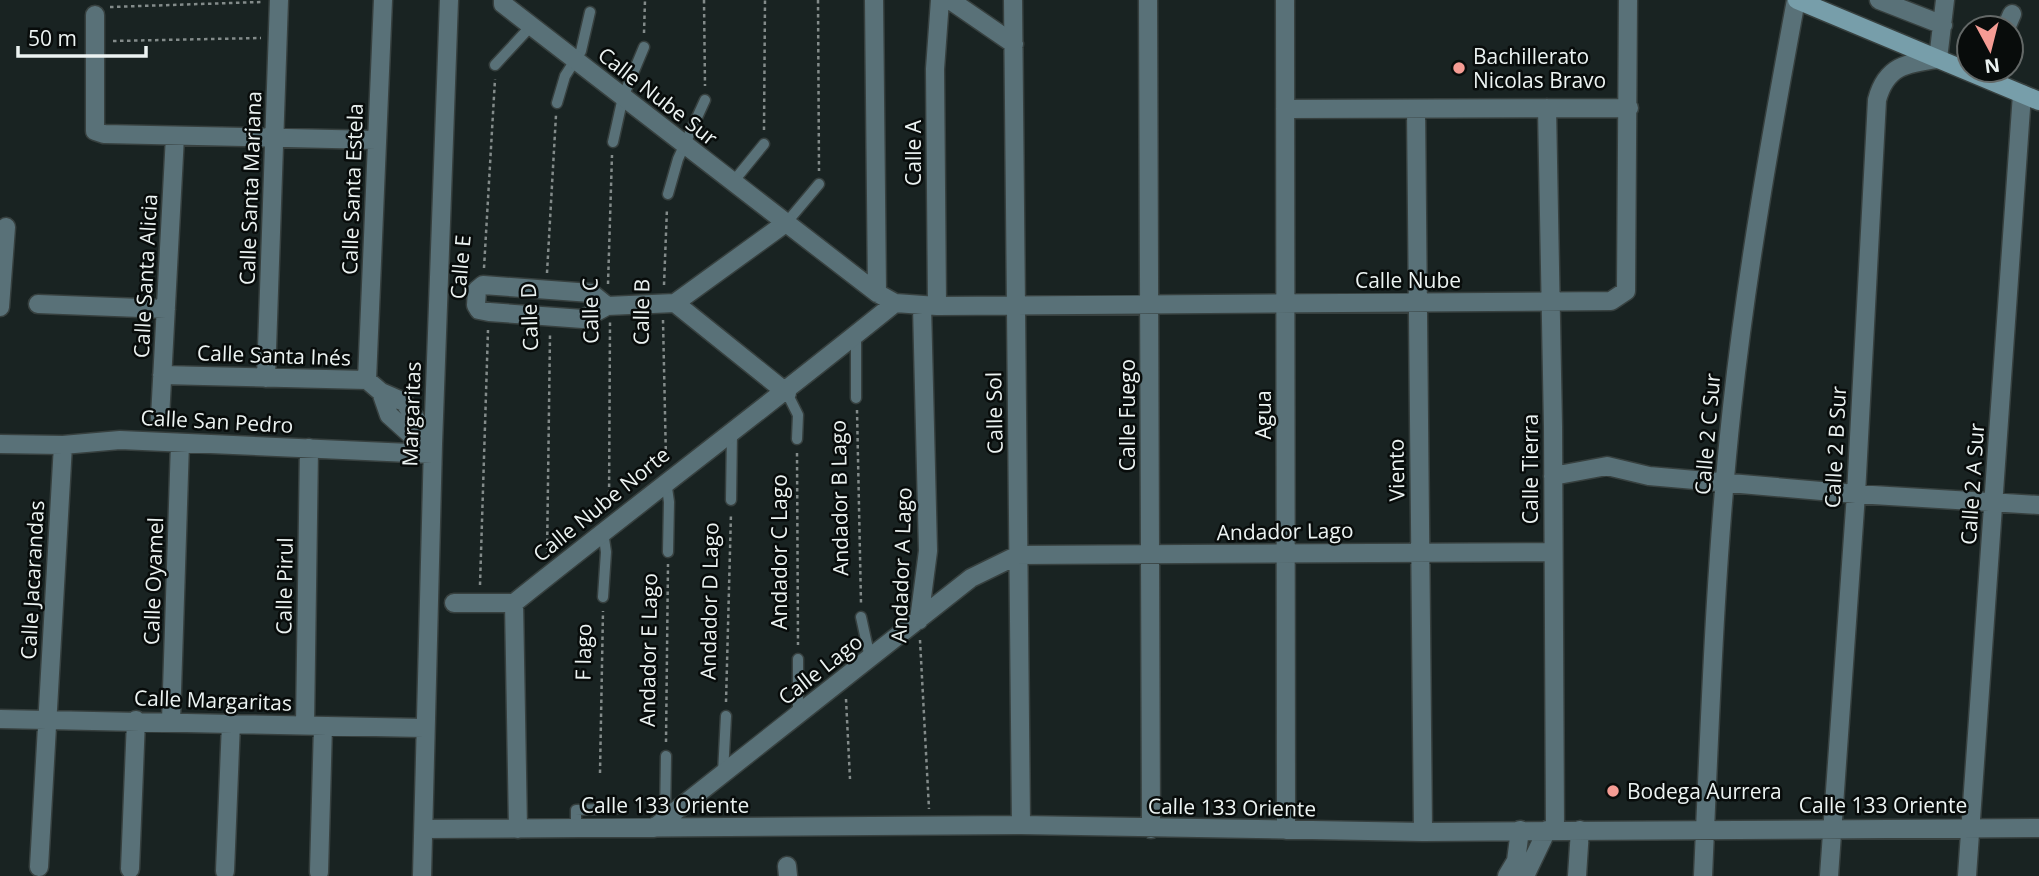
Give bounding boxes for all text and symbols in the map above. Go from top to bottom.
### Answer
scale bar [18,14,145,58]
north arrow [1955,14,2025,84]
text: 50 m [28,24,77,52]
street label: Calle Nube Sur [592,40,724,152]
place label: Bachillerato Nicolas Bravo [1473,42,1606,94]
text: N [1983,52,2001,80]
marker: Bachillerato Nicolas Bravo [1451,60,1467,76]
street label: Calle Santa Mariana [233,91,267,285]
street label: Calle Santa Estela [335,103,369,275]
street label: Calle A [899,119,927,186]
street label: Calle Santa Alicia [127,193,163,359]
street label: Calle E [443,234,477,300]
street label: Calle Nube [1355,266,1461,294]
street label: Calle C [575,278,605,344]
street label: Calle B [626,279,656,345]
street label: Calle D [514,283,544,351]
street label: Calle Santa Inés [197,338,351,372]
street label: Calle Fuego [1113,359,1141,471]
street label: Margaritas [395,361,427,467]
street label: Calle Sol [979,372,1009,454]
street label: Calle 2 C Sur [1688,372,1726,496]
street label: Calle 2 B Sur [1818,385,1852,509]
street label: Agua [1249,390,1277,440]
street label: Calle San Pedro [140,403,294,439]
street label: Calle Tierra [1516,414,1544,524]
street label: Andador B Lago [824,420,854,576]
street label: Calle 2 A Sur [1954,422,1990,546]
street label: Viento [1381,438,1411,502]
street label: Calle Nube Norte [527,440,675,568]
street label: Andador C Lago [765,474,793,630]
street label: Andador A Lago [884,487,918,643]
street label: Calle Jacarandas [14,500,50,660]
street label: Andador Lago [1216,516,1354,546]
street label: Calle Oyamel [137,517,169,645]
street label: Andador D Lago [694,522,724,680]
street label: Calle Pirul [269,537,299,635]
street label: Andador E Lago [633,573,663,727]
street label: F lago [569,623,597,681]
street label: Calle Lago [772,627,868,711]
street label: Calle Margaritas [134,683,292,717]
place label: Bodega Aurrera [1627,777,1782,805]
marker: Bodega Aurrera [1605,783,1621,799]
street label: Calle 133 Oriente [581,791,749,819]
street label: Calle 133 Oriente [1799,791,1967,819]
street label: Calle 133 Oriente [1148,792,1316,822]

